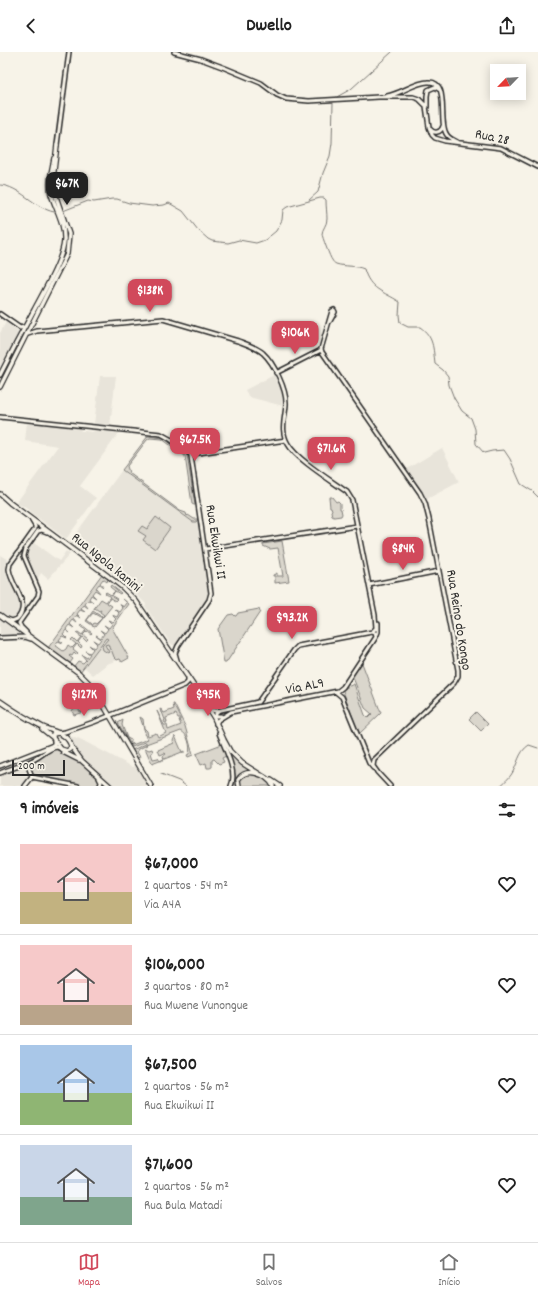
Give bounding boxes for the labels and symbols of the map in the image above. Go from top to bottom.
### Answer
north arrow [490,64,526,100]
street label: Rua 28 [473,125,511,151]
pin: $67K [43,172,91,206]
pin: $138K [122,279,178,313]
pin: $106K [267,321,323,355]
pin: $67.5K [162,428,228,462]
pin: $71.6K [298,437,364,471]
street label: Rua Ekwikwi II [199,503,231,581]
street label: Rua Ngola kanini [67,528,146,598]
pin: $84K [379,537,427,571]
street label: Rua Reino do Kongo [440,568,476,672]
pin: $93.2K [259,606,325,640]
street label: Via AL9 [284,673,326,701]
pin: $127K [56,683,112,717]
pin: $95K [184,683,232,717]
scale bar [12,758,65,777]

